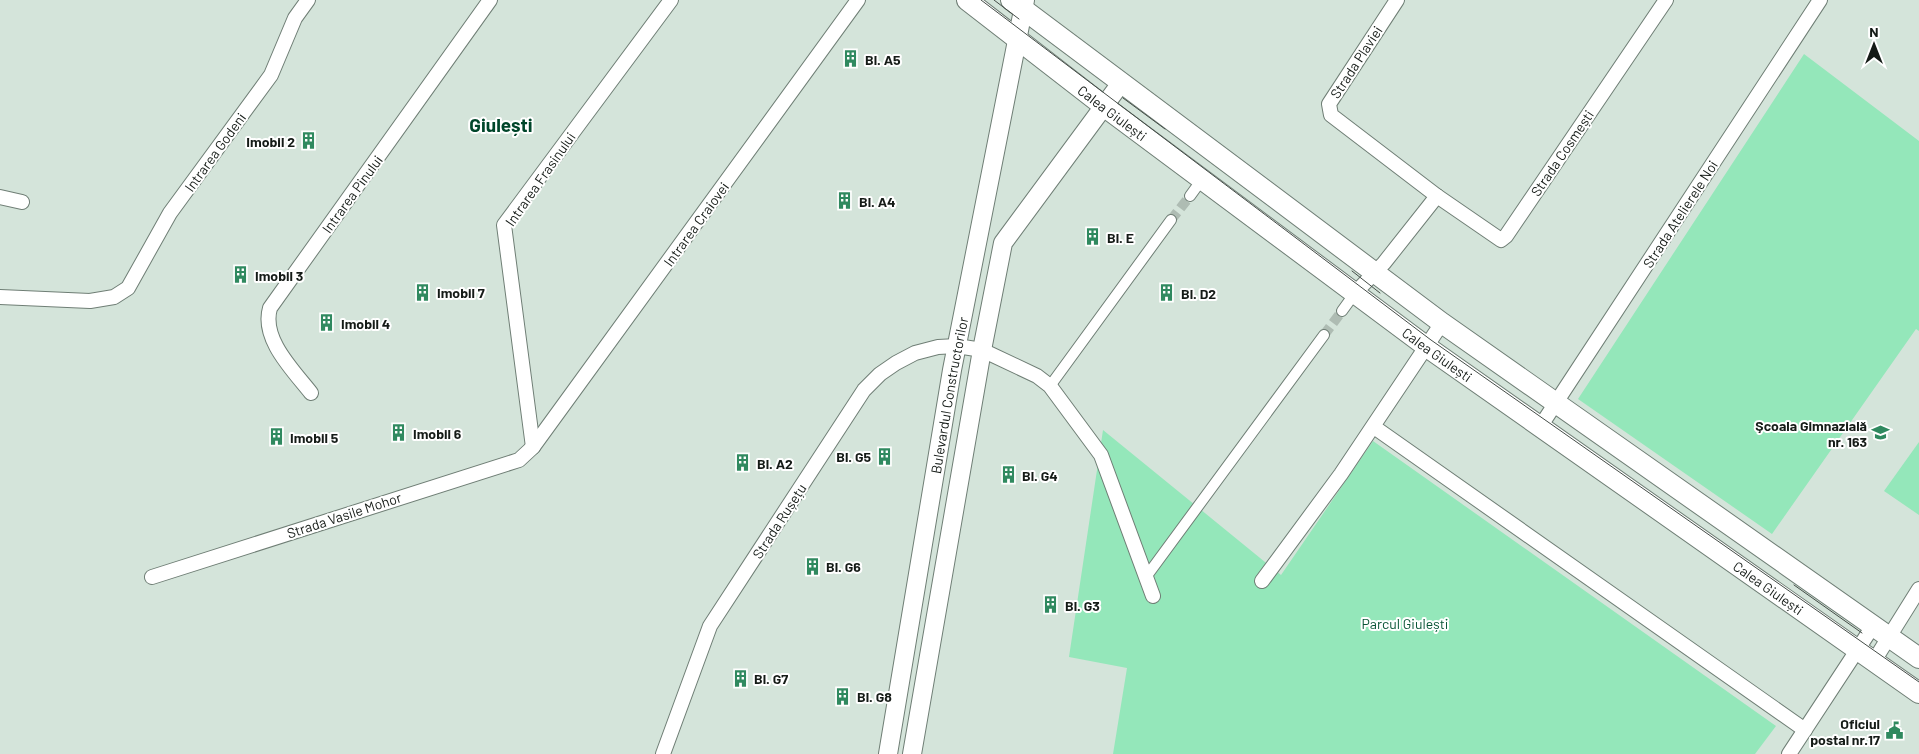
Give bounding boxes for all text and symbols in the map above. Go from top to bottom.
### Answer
north arrow [1849,20,1899,70]
street label: Strada Plaviei [1326,23,1386,101]
text: N [1869,23,1879,40]
building icon: Bl. A5 [841,49,861,69]
place label: Bl. A5 [865,51,901,68]
street label: Calea Giulești [1075,81,1150,144]
street label: Strada Cosmești [1527,107,1597,199]
street label: Intrarea Godeni [181,109,249,195]
district label: Giulești [469,113,533,136]
street label: Intrarea Frasinului [501,129,579,229]
building icon: Imobil 2 [299,131,319,151]
place label: Imobil 2 [246,133,295,150]
street label: Intrarea Pinului [318,152,386,236]
street label: Strada Atelierele Noi [1639,157,1721,271]
street label: Intrarea Craiovei [660,179,732,269]
building icon: Bl. A4 [835,191,855,211]
place label: Bl. A4 [859,193,896,210]
building icon: Bl. E [1083,227,1103,247]
place label: Bl. E [1107,229,1134,246]
building icon: Imobil 3 [231,265,251,285]
place label: Imobil 3 [255,267,303,284]
building icon: Imobil 7 [413,282,433,302]
building icon: Bl. D2 [1157,283,1177,303]
place label: Imobil 7 [437,284,485,301]
place label: Bl. D2 [1181,285,1216,302]
building icon: Imobil 4 [317,313,337,333]
place label: Imobil 4 [341,315,390,332]
street label: Bulevardul Constructorilor [926,315,971,475]
street label: Calea Giulești [1399,323,1476,385]
place label: Şcoala Gimnazială nr. 163 [1755,417,1867,450]
building icon: Imobil 6 [389,423,409,443]
school or university icon: Şcoala Gimnazială nr. 163 [1871,423,1891,443]
place label: Imobil 6 [413,425,462,442]
building icon: Imobil 5 [266,427,286,447]
place label: Imobil 5 [290,429,339,446]
building icon: Bl. G5 [875,446,895,466]
place label: Bl. G5 [836,448,871,465]
building icon: Bl. A2 [733,453,753,473]
place label: Bl. A2 [757,455,793,472]
building icon: Bl. G4 [998,465,1018,485]
place label: Bl. G4 [1022,467,1058,484]
street label: Strada Rușețu [748,480,810,562]
street label: Strada Vasile Mohor [285,488,403,542]
building icon: Bl. G6 [802,556,822,576]
street label: Calea Giulești [1730,557,1807,618]
place label: Bl. G6 [826,558,861,575]
building icon: Bl. G3 [1041,595,1061,615]
place label: Bl. G3 [1065,597,1100,614]
park label: Parcul Giulești [1362,615,1448,632]
building icon: Bl. G7 [730,668,750,688]
place label: Bl. G7 [754,670,788,687]
building icon: Bl. G8 [833,686,853,706]
place label: Bl. G8 [857,688,892,705]
place label: Oficiul postal nr.17 [1810,715,1880,748]
public building icon: Oficiul postal nr.17 [1884,721,1904,741]

